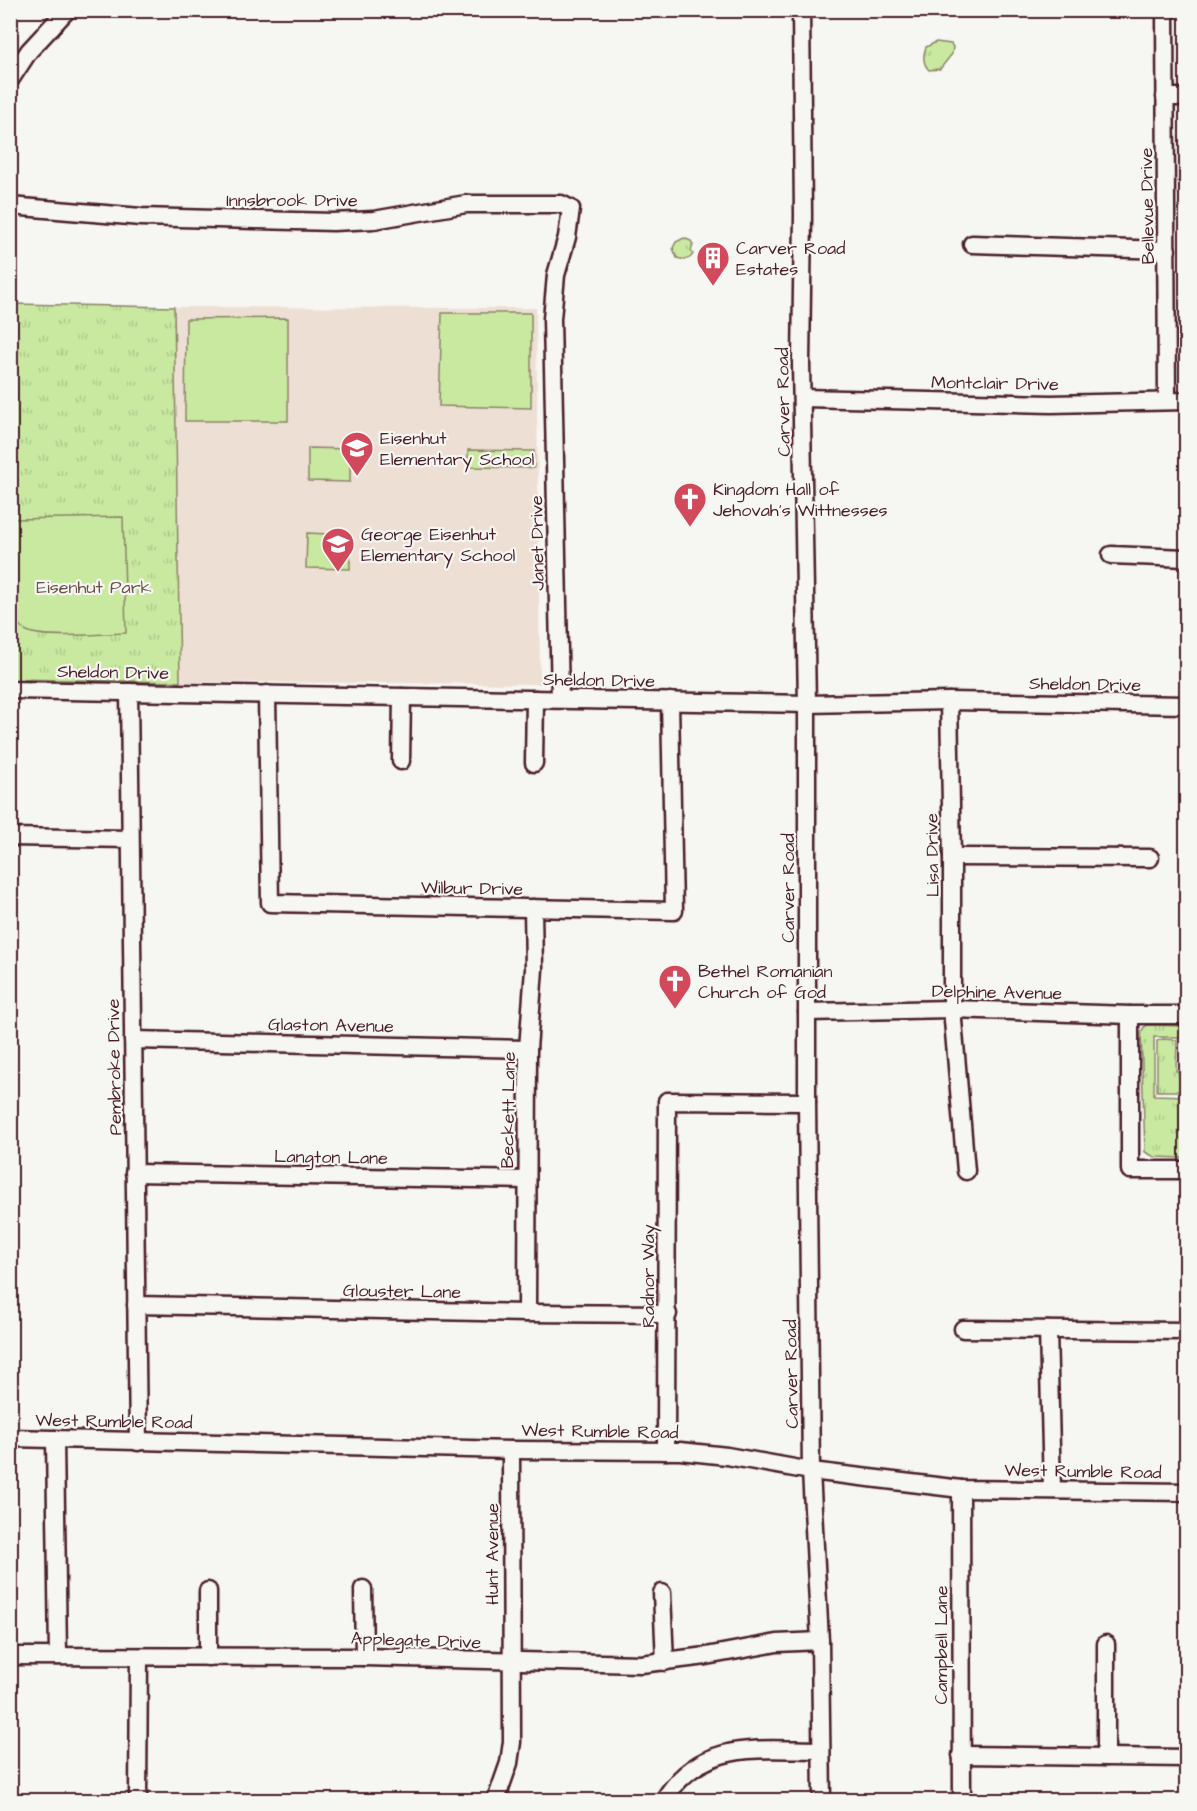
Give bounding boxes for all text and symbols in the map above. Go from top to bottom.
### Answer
street label: Bellevue Drive [1134,147,1161,265]
street label: Innsbrook Drive [226,188,358,213]
place label: Carver Road Estates [736,236,845,282]
building icon: Carver Road Estates [695,240,731,287]
street label: Carver Road [770,347,797,457]
street label: Montclair Drive [931,370,1059,397]
place label: Eisenhut Elementary School [380,426,535,473]
school or university icon: Eisenhut Elementary School [339,430,375,477]
place label: Kingdom Hall of Jehovah's Wittnesses [713,477,888,523]
church icon: Kingdom Hall of Jehovah's Wittnesses [672,481,708,528]
street label: Janet Drive [524,495,551,591]
place label: George Eisenhut Elementary School [361,522,516,569]
school or university icon: George Eisenhut Elementary School [320,526,356,573]
park label: Eisenhut Park [36,575,152,600]
street label: Sheldon Drive [57,659,169,686]
street label: Sheldon Drive [543,667,655,694]
street label: Sheldon Drive [1029,671,1141,698]
street label: Lisa Drive [919,813,946,897]
street label: Carver Road [776,833,801,943]
street label: Wilbur Drive [421,875,524,902]
place label: Bethel Romanian Church of God [698,959,833,1005]
church icon: Bethel Romanian Church of God [657,963,693,1010]
street label: Delphine Avenue [932,979,1063,1006]
street label: Pembroke Drive [101,998,128,1136]
street label: Glaston Avenue [268,1012,394,1039]
street label: Beckett Lane [495,1051,522,1169]
street label: Langton Lane [274,1144,388,1172]
street label: Radnor Way [636,1224,662,1328]
street label: Glouster Lane [343,1278,462,1305]
street label: Carver Road [778,1319,805,1429]
street label: West Rumble Road [35,1408,193,1435]
street label: West Rumble Road [521,1418,679,1445]
street label: West Rumble Road [1004,1458,1162,1485]
street label: Hunt Avenue [480,1503,505,1605]
street label: Campbell Lane [929,1585,954,1705]
street label: Applegate Drive [350,1626,482,1656]

